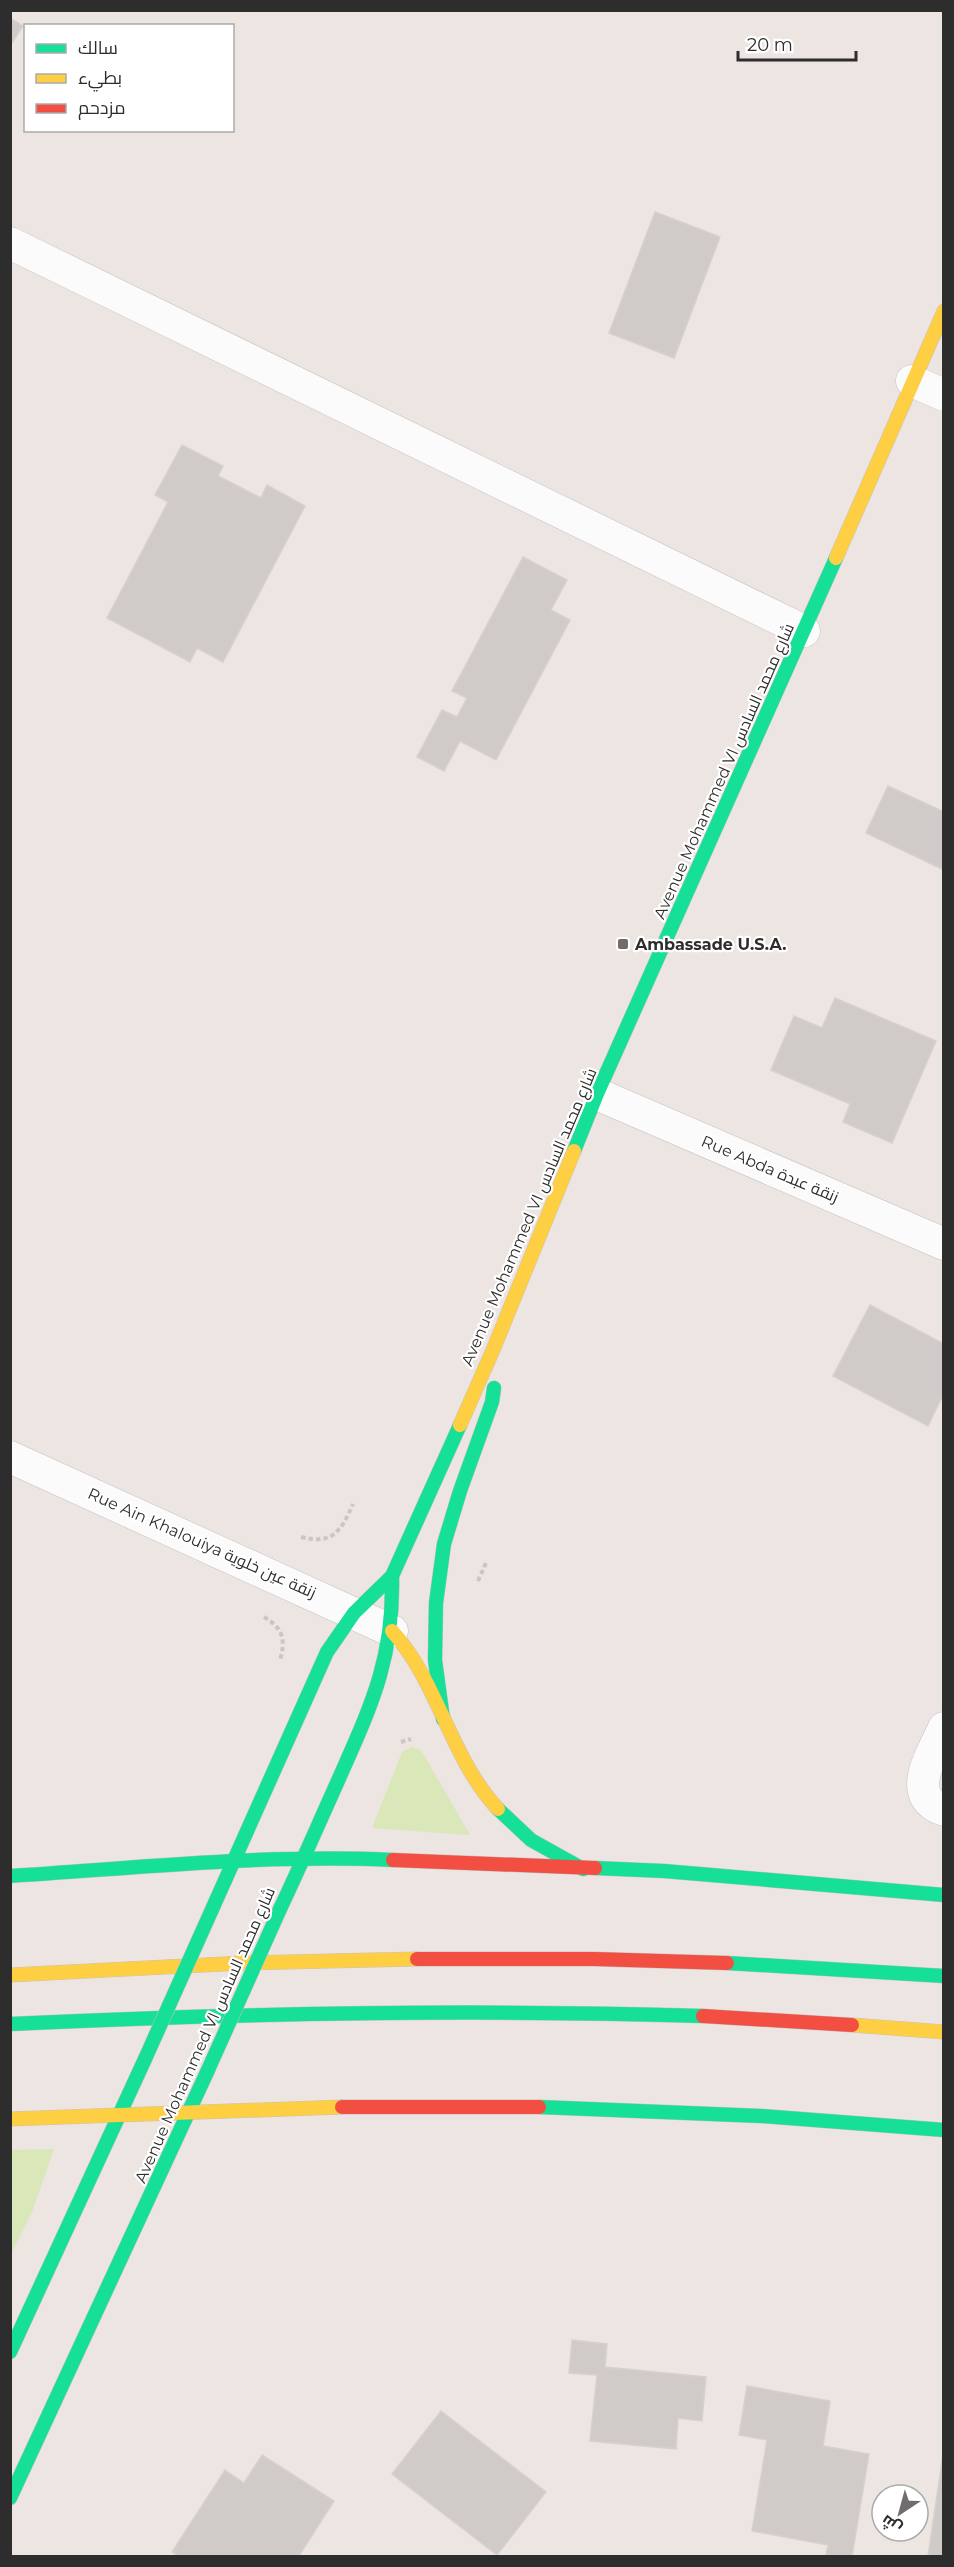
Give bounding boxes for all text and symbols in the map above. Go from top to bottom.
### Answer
legend [24,24,234,132]
scale bar [738,24,856,62]
text: 20 m [747,34,793,56]
text: سالك [78,37,118,59]
text: بطيء [78,67,122,92]
text: مزدحم [78,97,126,120]
street label: Avenue Mohammed VI شارع محمد السادس [650,620,800,923]
place label: Ambassade U.S.A. [634,935,786,954]
marker: Ambassade U.S.A. [616,937,630,951]
street label: Avenue Mohammed VI شارع محمد السادس [457,1065,602,1370]
street label: Rue Abda زنقة عبدة [699,1131,841,1207]
street label: Rue Ain Khalouiya زنقة عين خلوية [84,1484,319,1603]
street label: Avenue Mohammed VI شارع محمد السادس [131,1884,281,2187]
north arrow [870,2483,930,2543]
text: ش [878,2511,905,2538]

